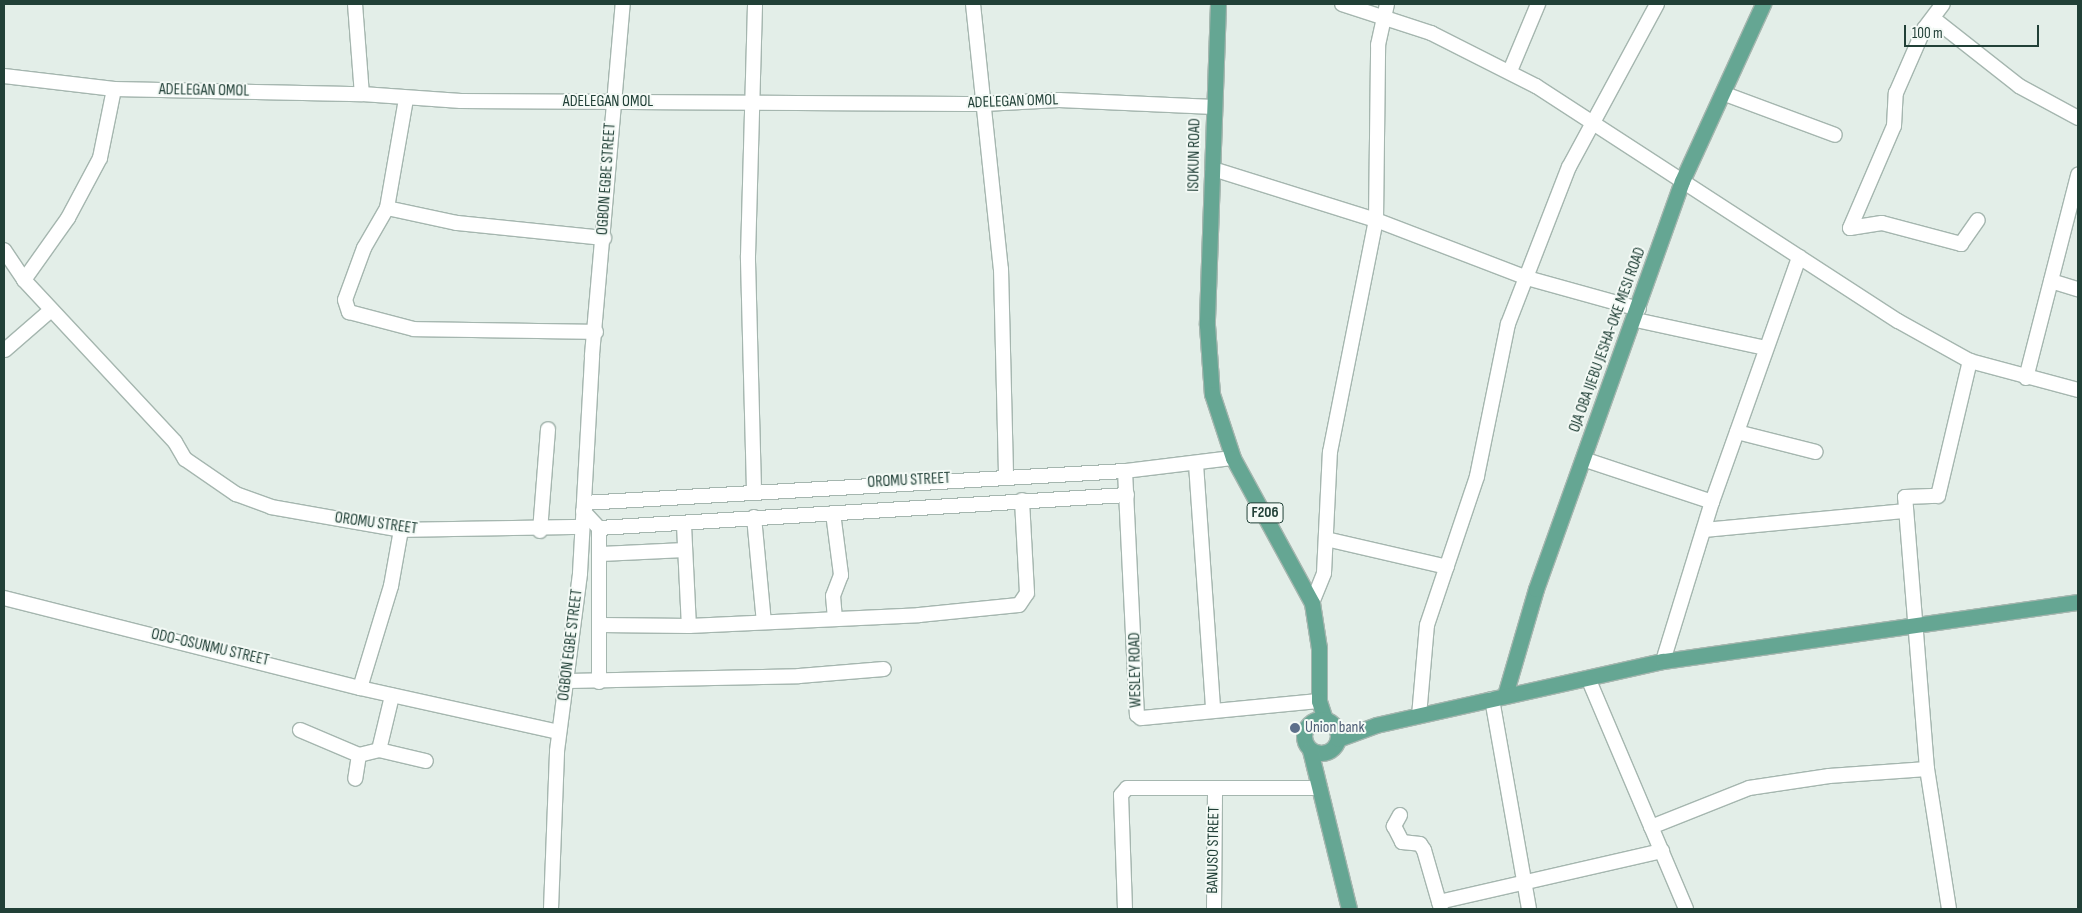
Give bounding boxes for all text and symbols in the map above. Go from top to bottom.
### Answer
scale bar [1907,15,2042,47]
text: 100 m [1912,24,1943,43]
street label: ADELEGAN OMOL [159,81,249,101]
street label: ADELEGAN OMOL [968,91,1058,113]
street label: ADELEGAN OMOL [563,92,653,112]
street label: ISOKUN ROAD [1185,118,1205,192]
street label: OGBON EGBE STREET [593,122,621,236]
street label: OJA OBA IJEBU JESHA-OKE MESI ROAD [1566,245,1650,435]
street label: OROMU STREET [867,469,951,493]
road number: F206 [1246,500,1284,526]
street label: OROMU STREET [333,509,419,539]
street label: OGBON EGBE STREET [555,588,587,702]
street label: ODO-OSUNMU STREET [149,625,271,671]
street label: WESLEY ROAD [1126,632,1146,708]
place label: Union bank [1305,718,1365,738]
marker: Union bank [1289,722,1301,734]
street label: BANUSO STREET [1204,806,1224,894]

